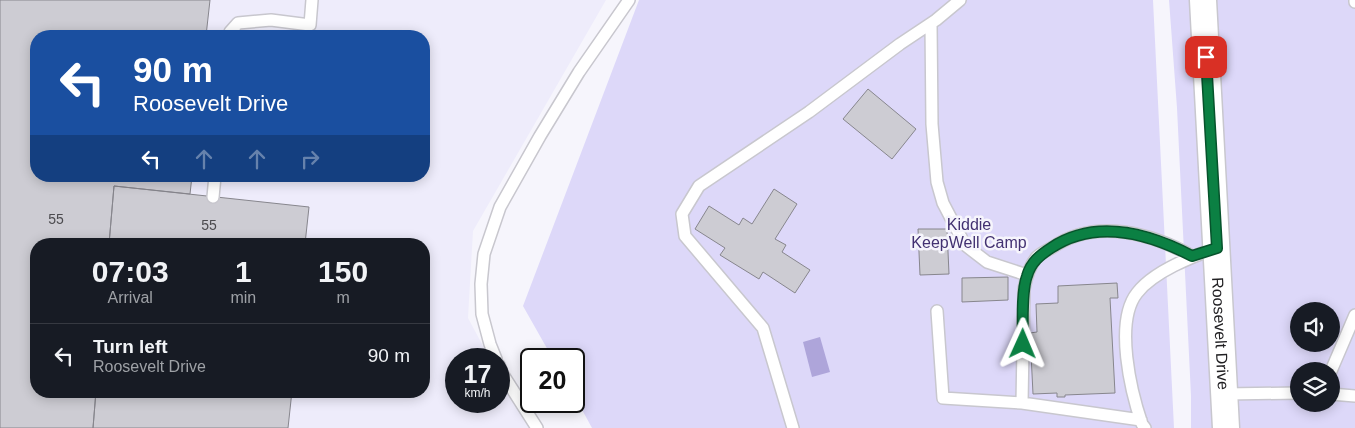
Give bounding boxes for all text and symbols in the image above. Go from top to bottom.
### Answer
pin [1185,36,1227,78]
icon: arrive [1192,43,1220,71]
icon: left [50,50,115,115]
text: 90 m [133,50,213,89]
text: Roosevelt Drive [133,91,288,116]
icon: left [137,145,165,173]
icon: ahead [190,145,218,173]
icon: ahead [243,145,271,173]
icon: right [296,145,324,173]
house number: 55 [48,211,64,227]
park label: Kiddie KeepWell Camp [911,216,1027,251]
house number: 55 [201,217,217,233]
text: 07:03 [92,255,169,288]
text: 1 [235,255,252,288]
text: 150 [318,255,368,288]
street label: Roosevelt Drive [1209,277,1232,390]
text: Arrival [108,289,153,306]
text: min [230,289,256,306]
text: m [336,289,350,306]
map controls [1290,302,1340,412]
button: sound [1290,302,1340,352]
position arrow [996,317,1048,369]
text: Turn left [93,336,168,357]
icon: left [50,342,78,370]
text: 90 m [368,345,410,366]
speed limit sign: 20 [520,348,585,413]
text: Roosevelt Drive [93,358,206,375]
text: 17 [464,360,491,388]
button: layers [1290,362,1340,412]
text: km/h [464,386,491,400]

